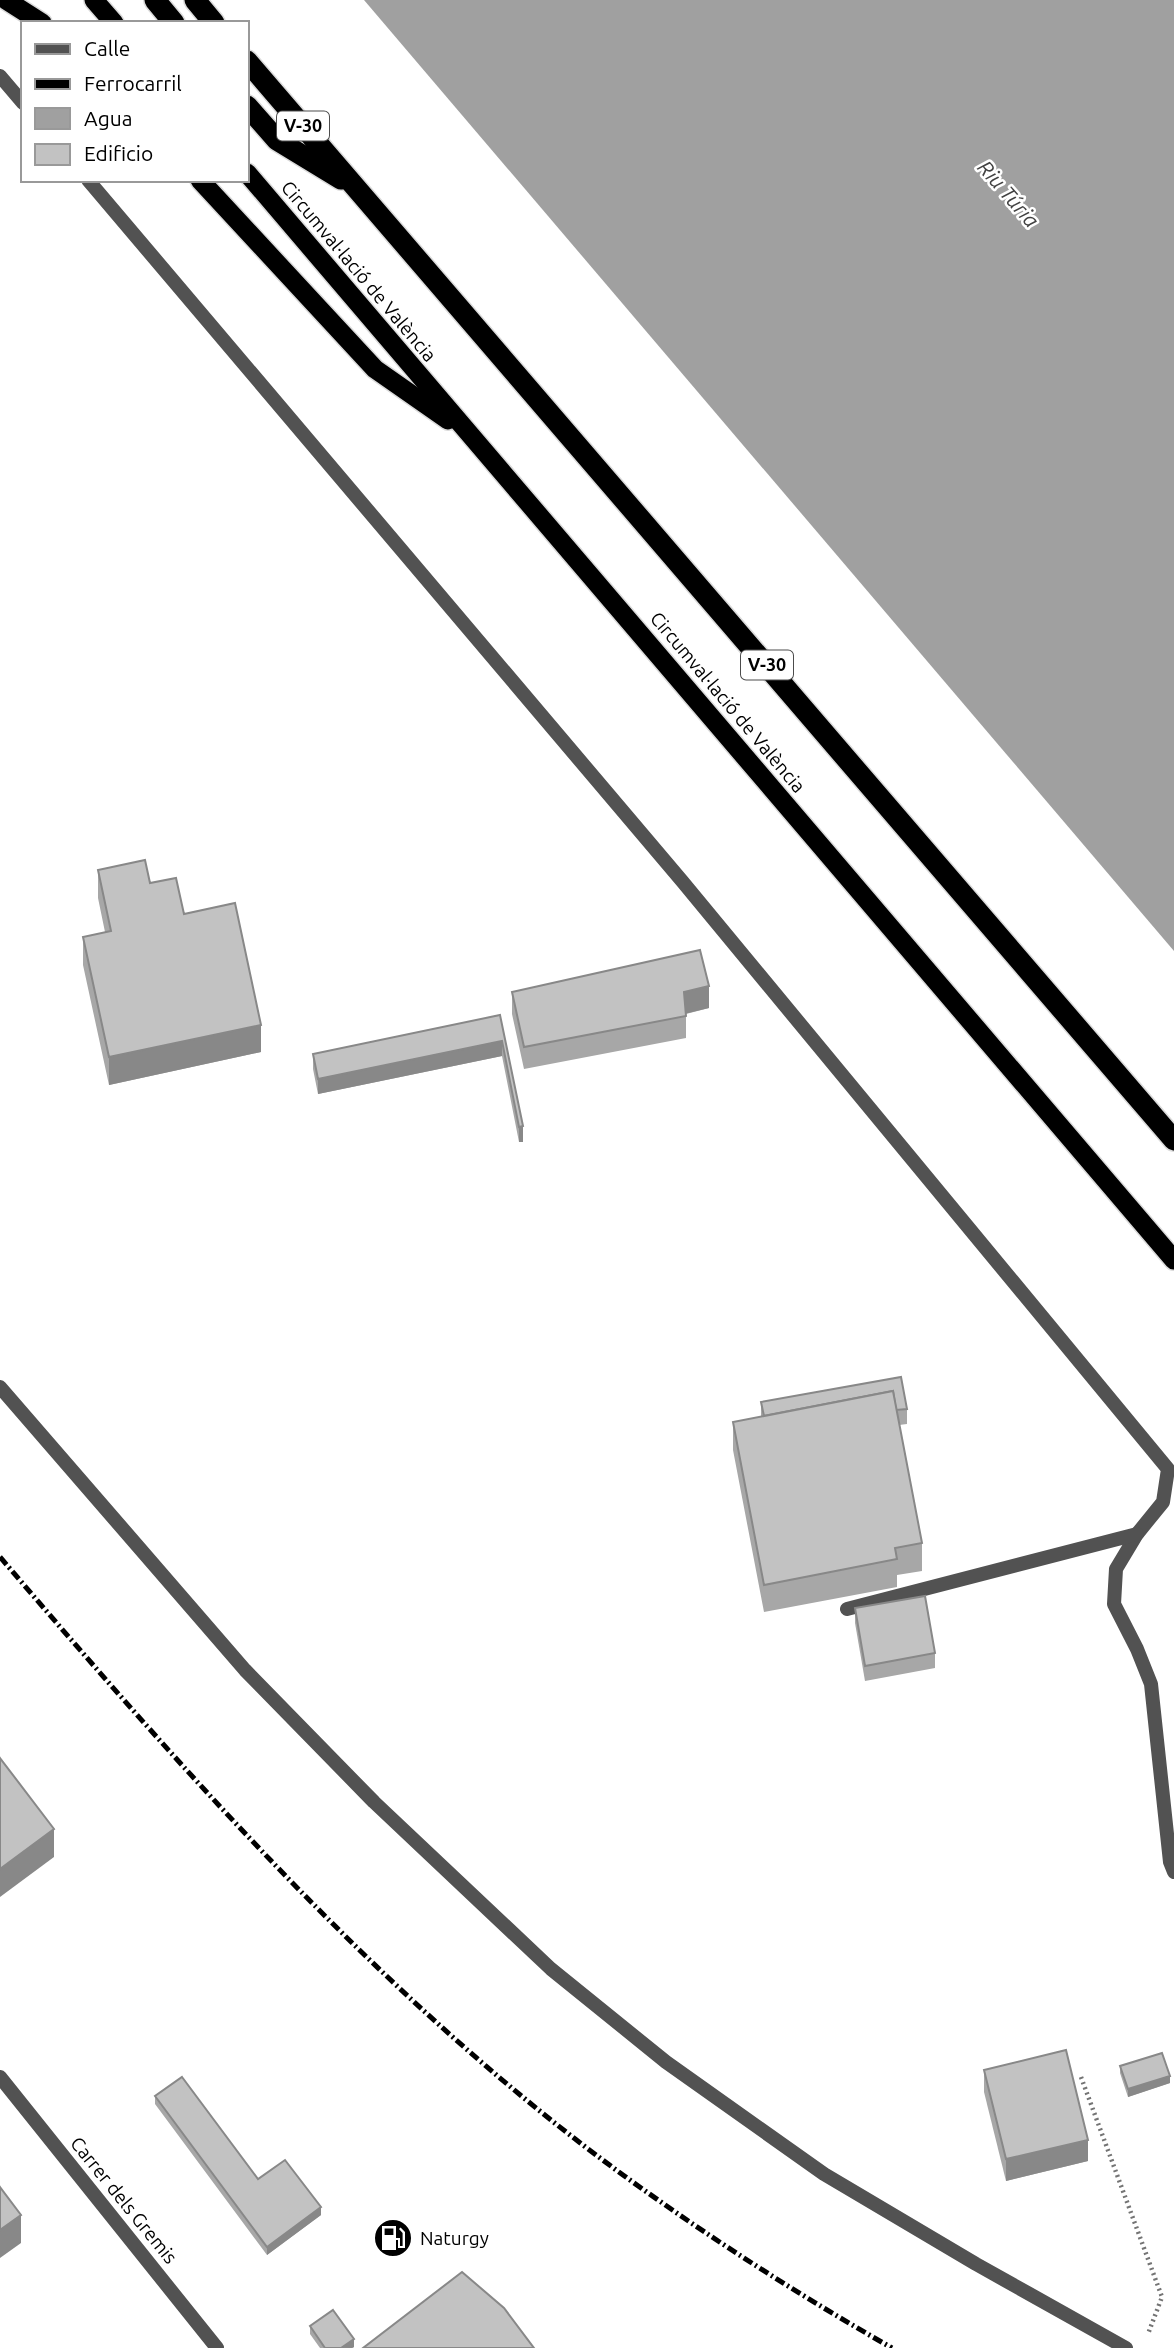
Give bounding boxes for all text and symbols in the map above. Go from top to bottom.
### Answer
legend [21,21,248,182]
text: Calle [84,36,130,60]
text: Ferrocarril [84,71,182,95]
text: Agua [84,106,133,130]
road number: V-30 [277,112,329,140]
text: Edificio [84,141,153,165]
water label: Riu Túria [973,155,1044,232]
street label: Circumval·lació de València [277,176,441,366]
street label: Circumval·lació de València [646,607,810,797]
road number: V-30 [741,650,793,680]
street label: Carrer dels Gremis [66,2132,182,2268]
fuel station icon: Naturgy [372,2217,414,2259]
place label: Naturgy [420,2227,489,2249]

